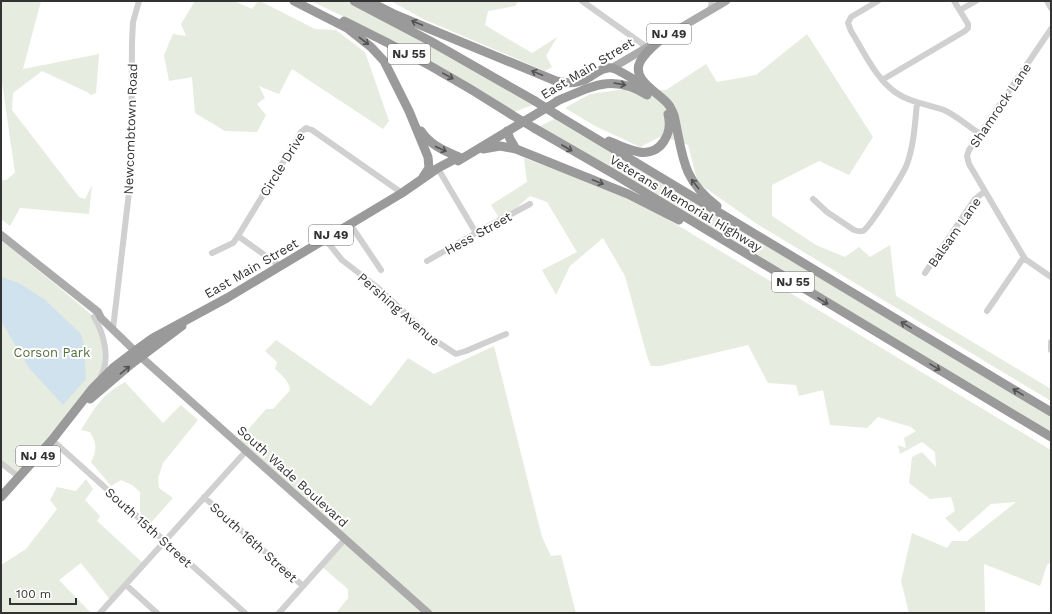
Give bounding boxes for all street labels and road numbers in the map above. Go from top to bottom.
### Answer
road number: NJ 49 [647,24,691,44]
street label: East Main Street [538,34,637,102]
road number: NJ 55 [388,44,430,64]
street label: Shamrock Lane [967,60,1034,150]
street label: Newcombtown Road [121,63,140,195]
street label: Circle Drive [257,129,308,199]
street label: Veterans Memorial Highway [607,152,765,255]
street label: Balsam Lane [925,195,984,270]
street label: Hess Street [442,209,515,258]
road number: NJ 49 [309,225,353,245]
street label: East Main Street [202,235,301,301]
street label: Pershing Avenue [355,270,443,349]
road number: NJ 55 [772,272,814,292]
street label: South Wade Boulevard [234,423,351,530]
road number: NJ 49 [16,446,60,466]
street label: South 15th Street [102,484,196,571]
street label: South 16th Street [207,499,301,586]

